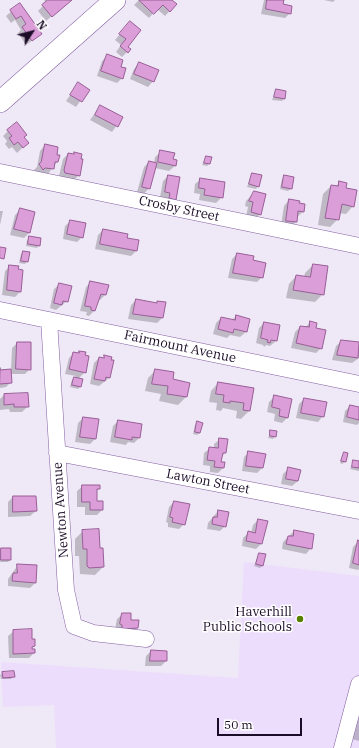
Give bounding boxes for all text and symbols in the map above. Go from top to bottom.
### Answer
north arrow [12,12,52,52]
text: N [33,17,50,33]
street label: Crosby Street [137,193,221,225]
street label: Fairmount Avenue [123,328,237,366]
street label: Newton Avenue [50,462,72,558]
street label: Lawton Street [165,466,251,498]
place label: Haverhill Public Schools [203,604,292,635]
marker: Haverhill Public Schools [295,614,305,624]
scale bar [219,710,304,736]
text: 50 m [224,717,253,732]

